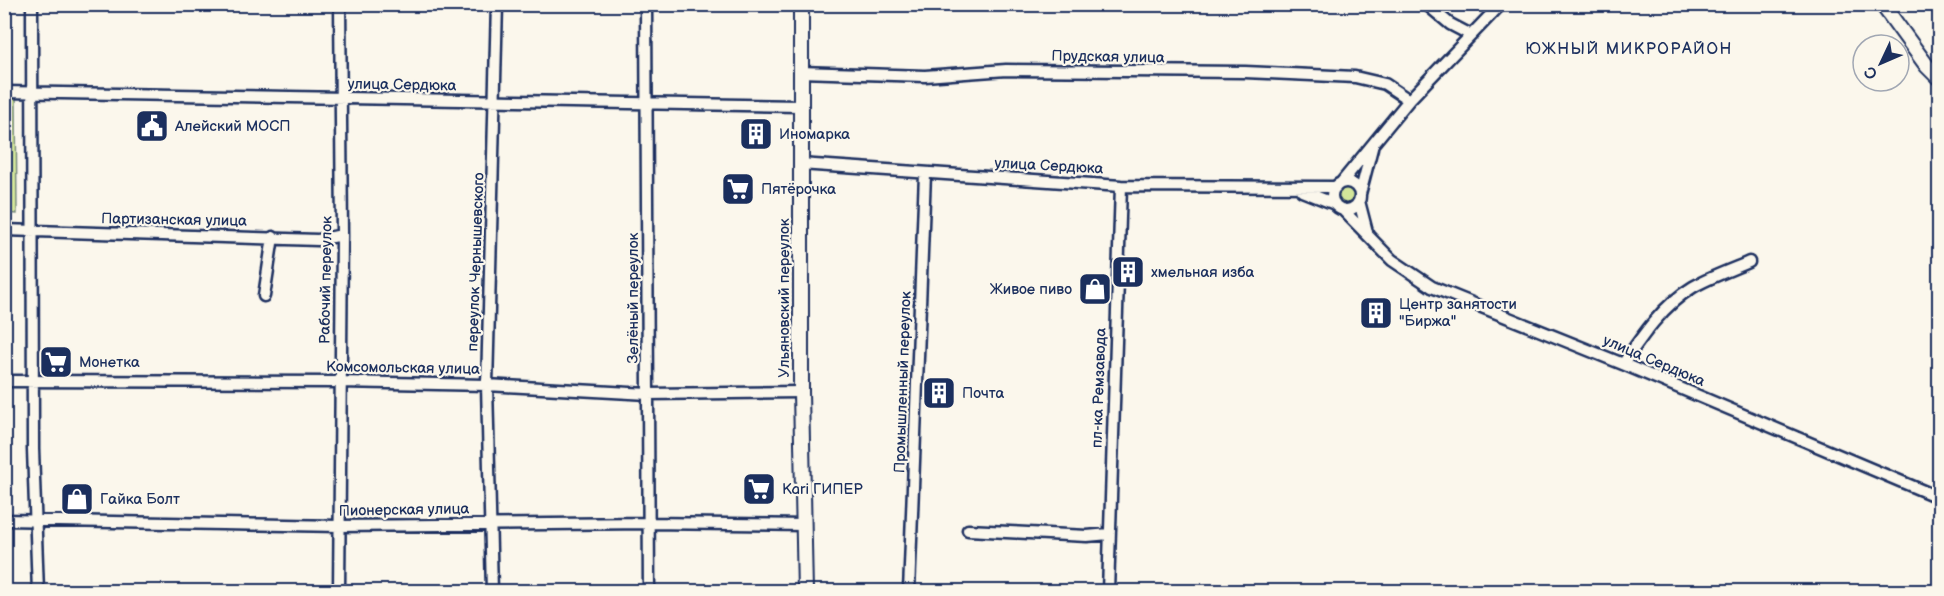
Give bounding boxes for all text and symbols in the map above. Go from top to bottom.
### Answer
north arrow [1851,33,1911,93]
district label: ЮЖНЫЙ МИКРОРАЙОН [1525,40,1733,59]
street label: Прудская улица [1051,47,1165,67]
text: С [1861,62,1882,83]
street label: улица Сердюка [347,75,457,95]
public building icon: Алейский МОСП [134,108,170,144]
building icon: Иномарка [738,116,774,152]
place label: Алейский МОСП [174,117,291,136]
place label: Иномарка [779,125,850,144]
street label: улица Сердюка [994,154,1104,178]
supermarket icon: Пятёрочка [720,171,756,207]
street label: переулок Чернышевского [463,172,489,352]
place label: Пятёрочка [761,180,836,199]
street label: Партизанская улица [101,209,247,231]
street label: Рабочий переулок [315,216,337,344]
street label: Ульяновский переулок [775,218,794,378]
street label: Зелёный переулок [624,233,643,363]
building icon: хмельная изба [1110,254,1146,290]
place label: хмельная изба [1151,263,1255,282]
shop icon: Живое пиво [1077,271,1113,307]
place label: Живое пиво [990,280,1072,299]
street label: Промышленный переулок [890,291,916,473]
building icon: Центр занятости "Биржа" [1358,295,1394,331]
place label: Центр занятости "Биржа" [1399,295,1517,331]
street label: пл-ка Ремзавода [1087,327,1111,448]
street label: улица Сердюка [1600,331,1708,391]
supermarket icon: Монетка [38,344,74,380]
place label: Монетка [79,353,140,372]
street label: Комсомольская улица [326,357,480,379]
building icon: Почта [921,375,957,411]
place label: Почта [962,384,1004,403]
supermarket icon: Kari ГИПЕР [741,471,777,507]
place label: Kari ГИПЕР [782,480,863,499]
shop icon: Гайка Болт [59,481,95,517]
place label: Гайка Болт [100,490,180,509]
street label: Пионерская улица [339,499,470,521]

